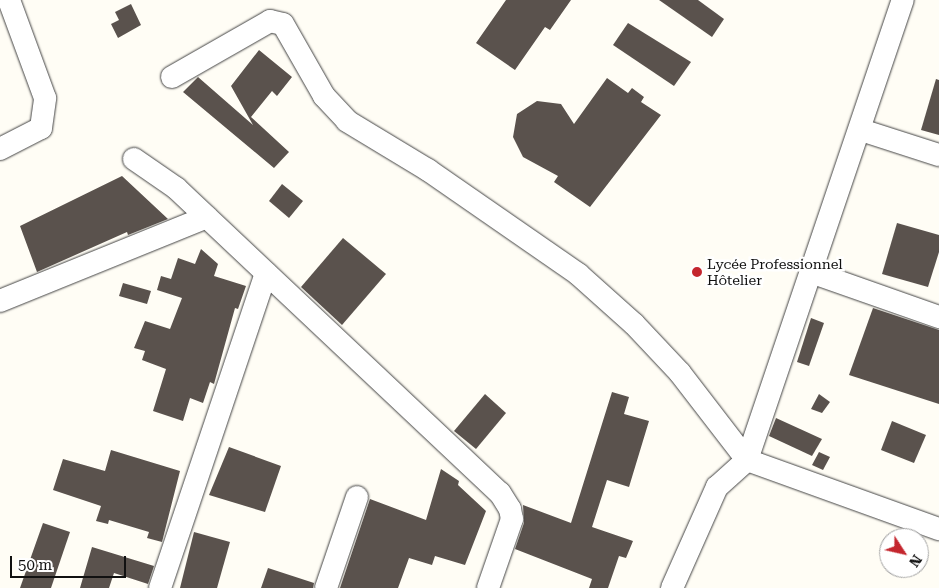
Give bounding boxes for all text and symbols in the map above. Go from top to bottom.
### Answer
place label: Lycée Professionnel Hôtelier [707,256,843,288]
marker: Lycée Professionnel Hôtelier [691,266,703,278]
north arrow [879,528,929,578]
scale bar [12,546,129,578]
text: N [906,552,925,570]
text: 50 m [18,556,52,574]

